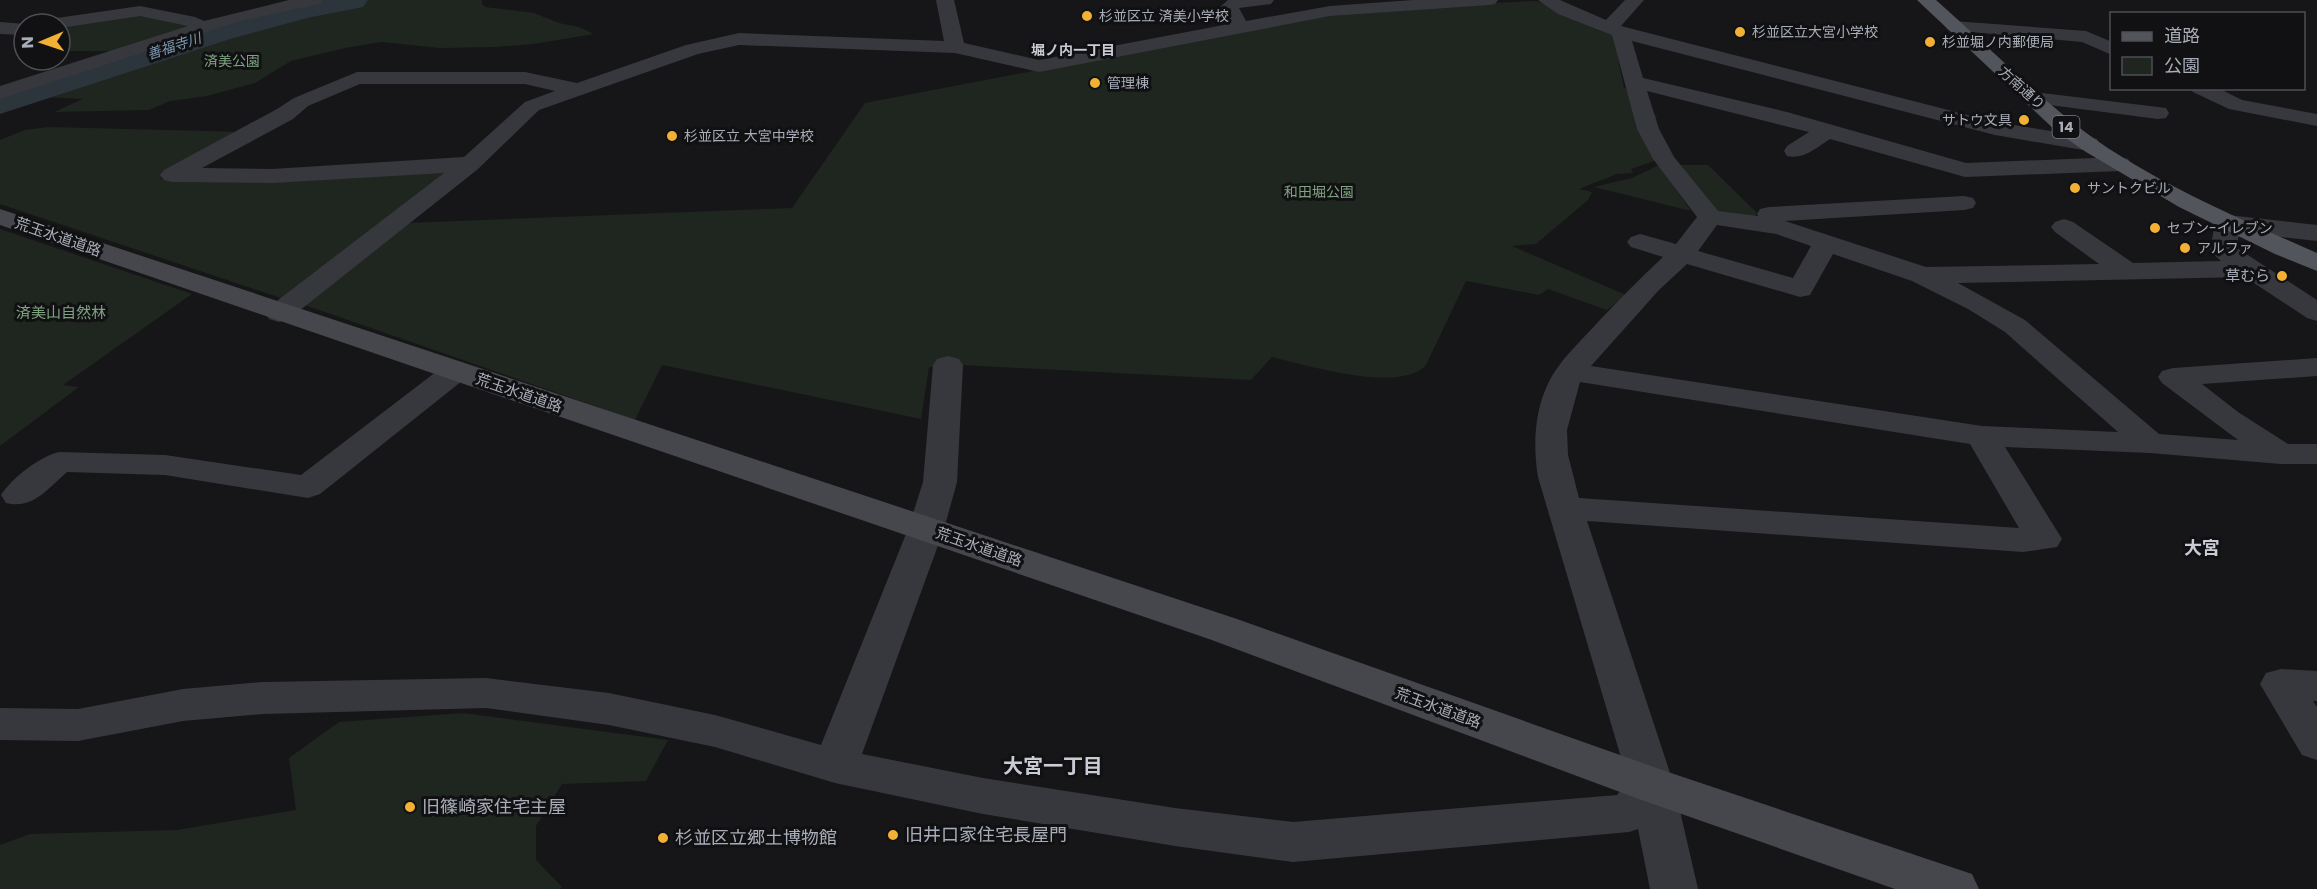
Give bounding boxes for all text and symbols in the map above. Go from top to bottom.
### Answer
place label: 杉並区立 済美小学校 [1099,6,1229,26]
marker: 杉並区立 済美小学校 [1080,9,1094,23]
north arrow [12,12,72,72]
legend [2110,12,2305,90]
place label: 杉並区立大宮小学校 [1752,22,1878,42]
text: 道路 [2164,23,2200,48]
marker: 杉並区立大宮小学校 [1733,25,1747,39]
water label: 善福寺川 [144,27,206,64]
place label: 杉並堀ノ内郵便局 [1942,32,2054,52]
marker: 杉並堀ノ内郵便局 [1923,35,1937,49]
text: N [16,36,39,49]
district label: 堀ノ内一丁目 [1031,40,1115,60]
park label: 済美公園 [204,51,260,71]
text: 公園 [2164,53,2200,78]
street label: 方南通り [1995,62,2049,114]
place label: 管理棟 [1107,73,1149,93]
marker: 管理棟 [1088,76,1102,90]
place label: サトウ文具 [1942,110,2012,130]
marker: サトウ文具 [2017,113,2031,127]
road number: 14 [2052,116,2080,138]
place label: 杉並区立 大宮中学校 [684,126,814,146]
marker: 杉並区立 大宮中学校 [665,129,679,143]
place label: サントクビル [2087,178,2171,198]
marker: サントクビル [2068,181,2082,195]
park label: 和田堀公園 [1284,182,1354,202]
street label: 荒玉水道道路 [12,212,104,261]
place label: セブン-イレブン [2167,218,2273,238]
marker: セブン-イレブン [2148,221,2162,235]
place label: アルファ [2197,238,2253,258]
marker: アルファ [2178,241,2192,255]
place label: 草むら [2225,265,2270,286]
marker: 草むら [2275,269,2289,283]
park label: 済美山自然林 [16,302,106,323]
street label: 荒玉水道道路 [473,368,565,417]
street label: 荒玉水道道路 [933,522,1025,571]
district label: 大宮 [2184,535,2220,560]
street label: 荒玉水道道路 [1392,682,1484,733]
district label: 大宮一丁目 [1003,752,1103,780]
place label: 旧篠崎家住宅主屋 [422,794,566,819]
marker: 旧篠崎家住宅主屋 [403,800,417,814]
place label: 旧井口家住宅長屋門 [905,822,1067,847]
place label: 杉並区立郷土博物館 [675,825,837,850]
marker: 旧井口家住宅長屋門 [886,828,900,842]
marker: 杉並区立郷土博物館 [656,831,670,845]

